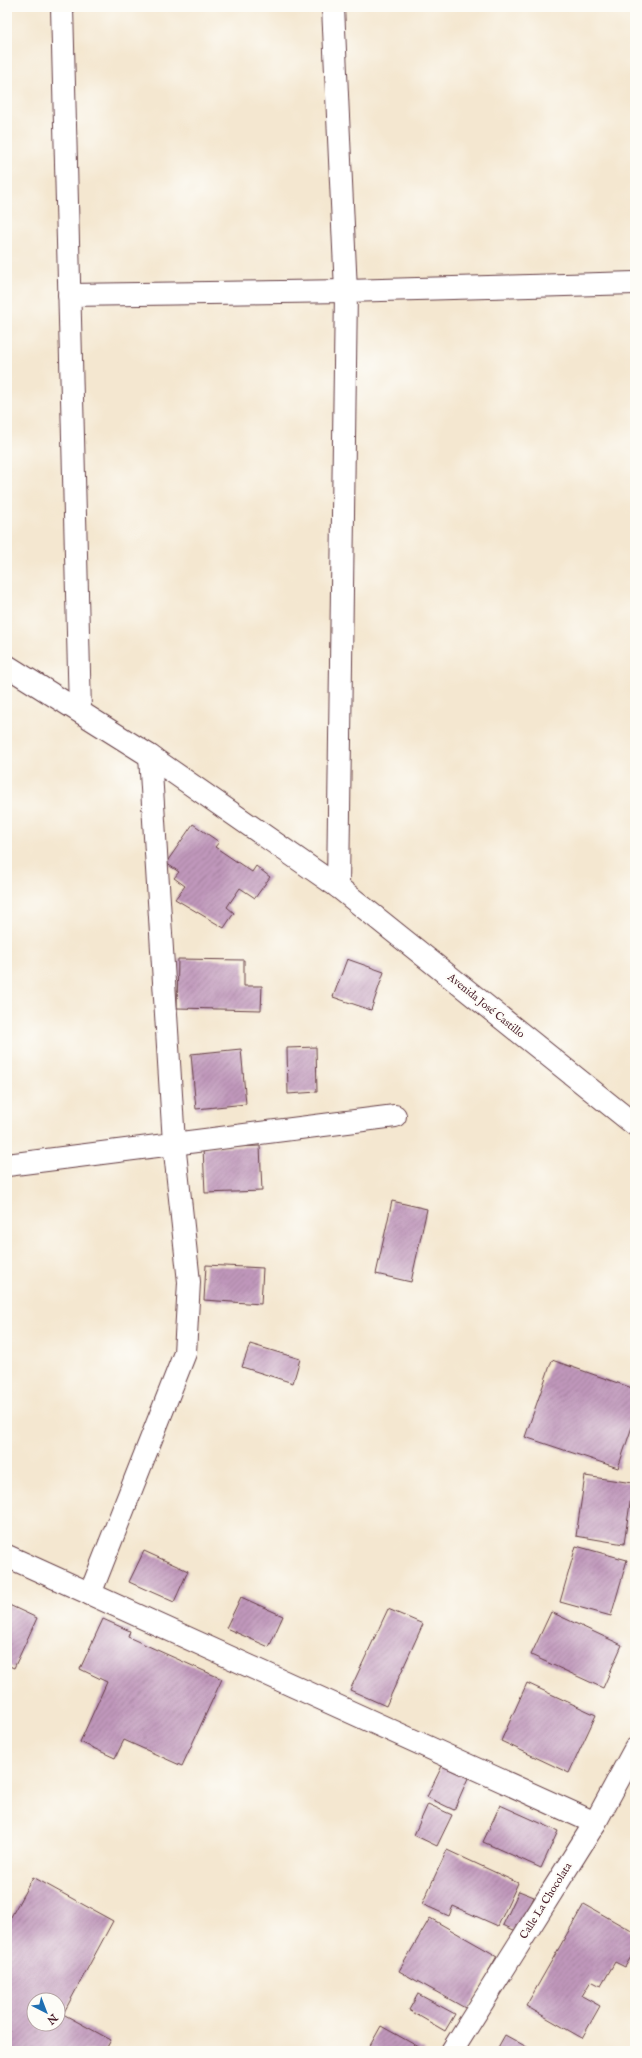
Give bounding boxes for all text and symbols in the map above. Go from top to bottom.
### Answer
street label: Avenida José Castillo [444,970,528,1041]
street label: Calle La Chocolata [517,1860,575,1942]
north arrow [26,1992,66,2032]
text: N [43,2010,61,2027]

